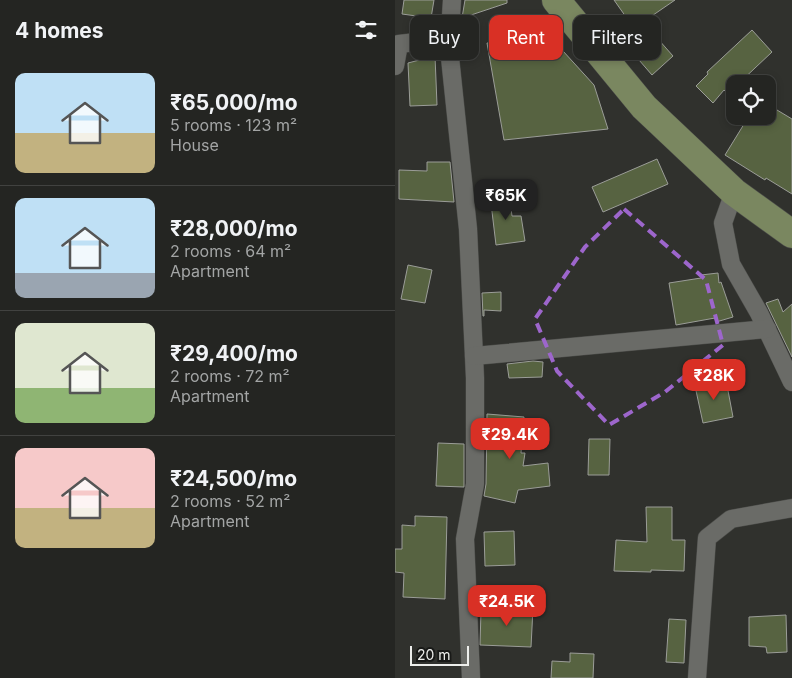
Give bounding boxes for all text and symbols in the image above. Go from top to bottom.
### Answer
chip: Buy [410,15,479,60]
chip: Rent [489,15,563,60]
chip: Filters [573,15,661,60]
icon: filters [352,16,380,44]
text: 4 homes [15,18,104,43]
map controls [726,75,776,125]
button: locate [726,75,776,125]
text: ₹65,000/mo [170,90,298,115]
icon: home [55,93,115,153]
text: 5 rooms · 123 m² [170,115,297,135]
text: House [170,135,219,155]
pin: ₹65K [476,178,536,221]
text: ₹65K [485,185,527,205]
text: ₹28,000/mo [170,216,298,241]
icon: home [55,218,115,278]
text: 2 rooms · 64 m² [170,241,291,261]
text: Apartment [170,261,250,281]
text: ₹29,400/mo [170,341,298,366]
icon: home [55,343,115,403]
pin: ₹28K [684,358,744,401]
text: ₹28K [693,365,735,385]
text: 2 rooms · 72 m² [170,366,290,386]
text: Apartment [170,386,250,406]
pin: ₹29.4K [469,418,551,460]
text: ₹29.4K [482,424,538,444]
text: ₹24,500/mo [170,466,297,491]
icon: home [55,468,115,528]
text: 2 rooms · 52 m² [170,491,290,511]
text: Apartment [170,511,250,531]
pin: ₹24.5K [466,584,548,627]
text: ₹24.5K [479,591,535,611]
scale bar [410,643,469,666]
text: 20 m [417,646,451,663]

